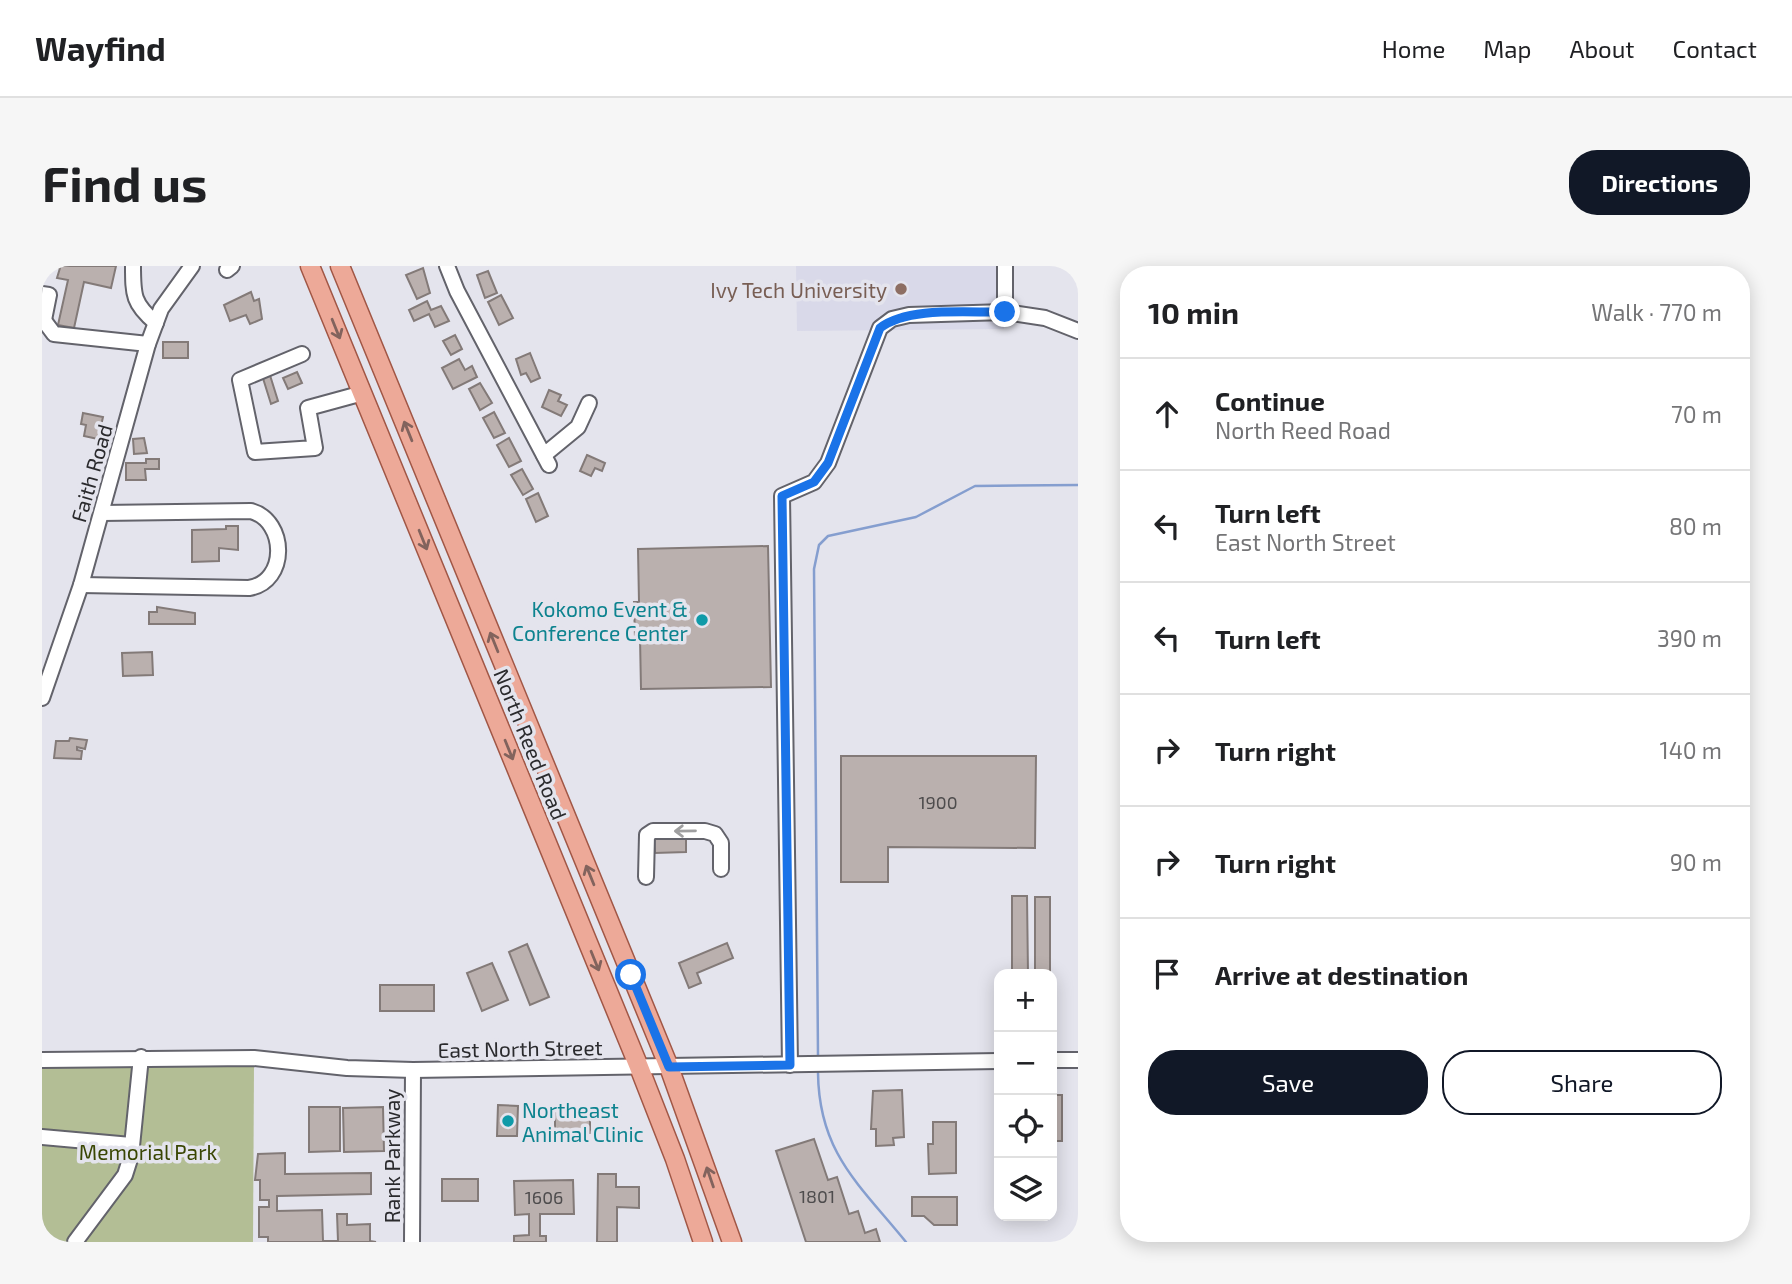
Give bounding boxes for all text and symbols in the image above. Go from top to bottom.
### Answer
text: Wayfind [35,28,166,68]
text: Home [1382,34,1445,63]
text: Map [1483,34,1531,63]
text: About [1569,34,1635,63]
text: Contact [1673,34,1757,63]
button: Directions [1569,150,1750,215]
text: Find us [42,153,207,212]
place label: Ivy Tech University [710,277,887,302]
marker: Ivy Tech University [893,281,909,297]
text: 10 min [1148,294,1239,330]
route end [989,296,1020,327]
text: Walk · 770 m [1591,298,1722,326]
one-way arrow [331,318,344,339]
text: Continue [1215,385,1325,416]
icon: ahead [1148,395,1186,433]
text: 70 m [1671,400,1722,428]
text: North Reed Road [1215,416,1391,444]
street label: Faith Road [65,421,117,525]
one-way arrow [400,421,413,443]
text: Turn left [1215,497,1321,528]
icon: left [1148,507,1186,545]
text: 80 m [1669,512,1722,540]
one-way arrow [417,528,430,550]
text: East North Street [1215,528,1396,556]
place label: Kokomo Event & Conference Center [512,596,689,645]
marker: Kokomo Event & Conference Center [694,612,710,628]
icon: left [1148,619,1186,657]
text: Turn left [1215,623,1321,654]
text: 390 m [1657,624,1722,652]
one-way arrow [487,631,500,653]
street label: North Reed Road [489,665,573,823]
icon: right [1148,731,1186,769]
text: Turn right [1215,735,1336,766]
text: 140 m [1660,736,1722,764]
one-way arrow [503,739,516,760]
house number: 1900 [918,791,958,813]
one-way arrow [673,824,696,838]
icon: right [1148,843,1186,881]
text: Turn right [1215,847,1336,878]
text: 90 m [1670,848,1722,876]
one-way arrow [582,865,595,886]
one-way arrow [589,949,602,971]
icon: arrive [1148,955,1186,993]
route start [615,959,646,990]
text: Arrive at destination [1215,959,1468,990]
map controls [994,969,1057,1221]
button: + [994,969,1057,1032]
button: − [994,1032,1057,1095]
street label: East North Street [437,1034,603,1062]
button: Save [1148,1050,1428,1115]
button: Share [1442,1050,1722,1115]
street label: Rank Parkway [379,1089,404,1223]
button: locate [994,1095,1057,1158]
place label: Northeast Animal Clinic [522,1097,644,1146]
marker: Northeast Animal Clinic [500,1113,516,1129]
park label: Memorial Park [79,1139,218,1164]
button: layers [994,1158,1057,1221]
one-way arrow [703,1167,715,1189]
house number: 1801 [799,1185,835,1207]
house number: 1606 [525,1186,563,1208]

